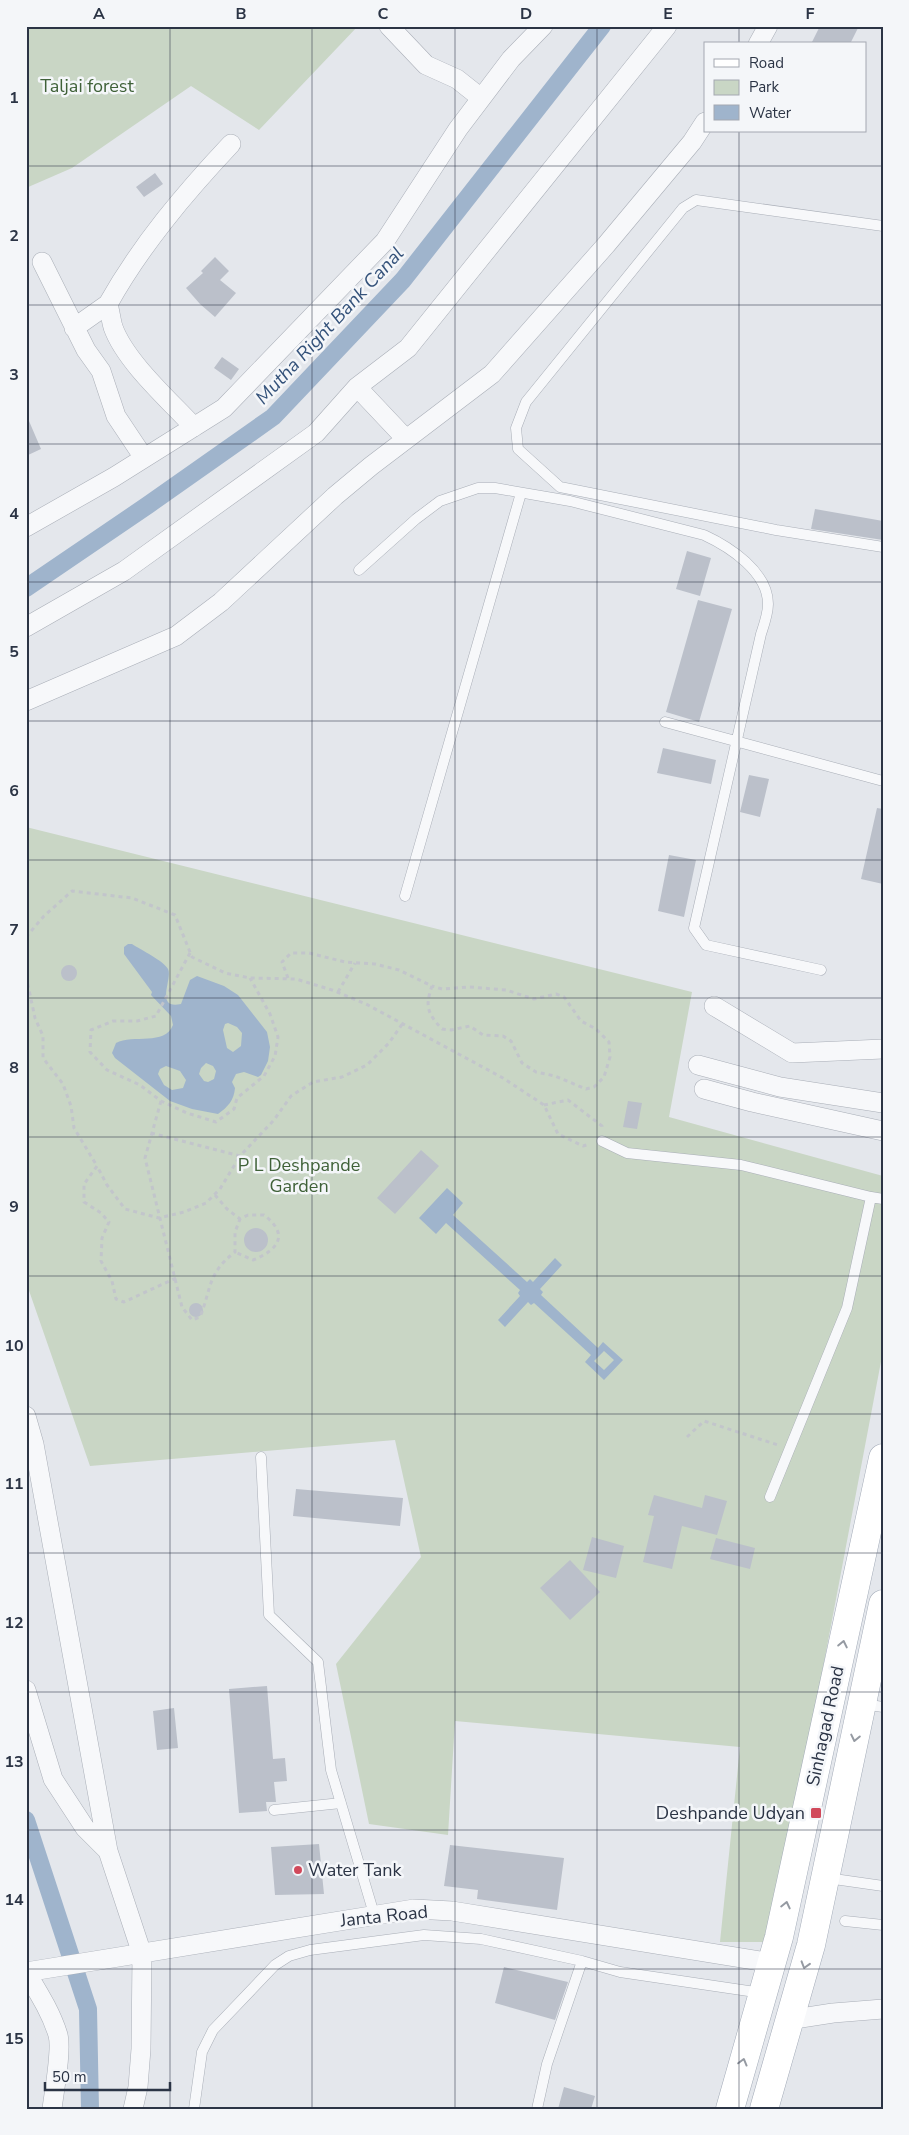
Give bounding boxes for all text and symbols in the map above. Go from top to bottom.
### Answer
text: A [93,3,105,25]
text: B [235,3,247,25]
text: C [378,3,389,25]
text: D [520,3,532,25]
text: E [663,3,673,25]
text: F [806,3,815,25]
legend [704,42,866,132]
text: Road [749,53,784,73]
park label: Taljai forest [40,74,134,98]
text: Park [749,77,779,97]
text: 1 [9,87,19,109]
text: Water [749,103,792,123]
text: 2 [9,225,19,247]
water label: Mutha Right Bank Canal [250,241,410,410]
text: 3 [9,364,19,386]
text: 4 [9,503,19,525]
text: 5 [9,641,19,663]
text: 6 [9,780,19,802]
text: 7 [9,919,19,941]
text: 8 [9,1057,19,1079]
park label: P L Deshpande Garden [238,1153,360,1198]
text: 9 [9,1196,19,1218]
text: 10 [4,1335,24,1357]
text: 11 [4,1473,24,1495]
text: 12 [4,1612,24,1634]
one-way arrow [837,1639,848,1648]
street label: Sinhagad Road [801,1664,849,1788]
one-way arrow [850,1733,861,1742]
text: 13 [4,1751,24,1773]
place label: Deshpande Udyan [656,1801,805,1825]
marker: Deshpande Udyan [809,1806,823,1820]
place label: Water Tank [308,1858,402,1882]
marker: Water Tank [292,1864,304,1876]
text: 14 [4,1889,24,1911]
street label: Janta Road [338,1899,429,1933]
one-way arrow [781,1901,791,1910]
one-way arrow [800,1960,810,1968]
text: 15 [4,2028,24,2050]
one-way arrow [737,2057,748,2066]
scale bar [45,2060,170,2092]
text: 50 m [52,2067,87,2087]

